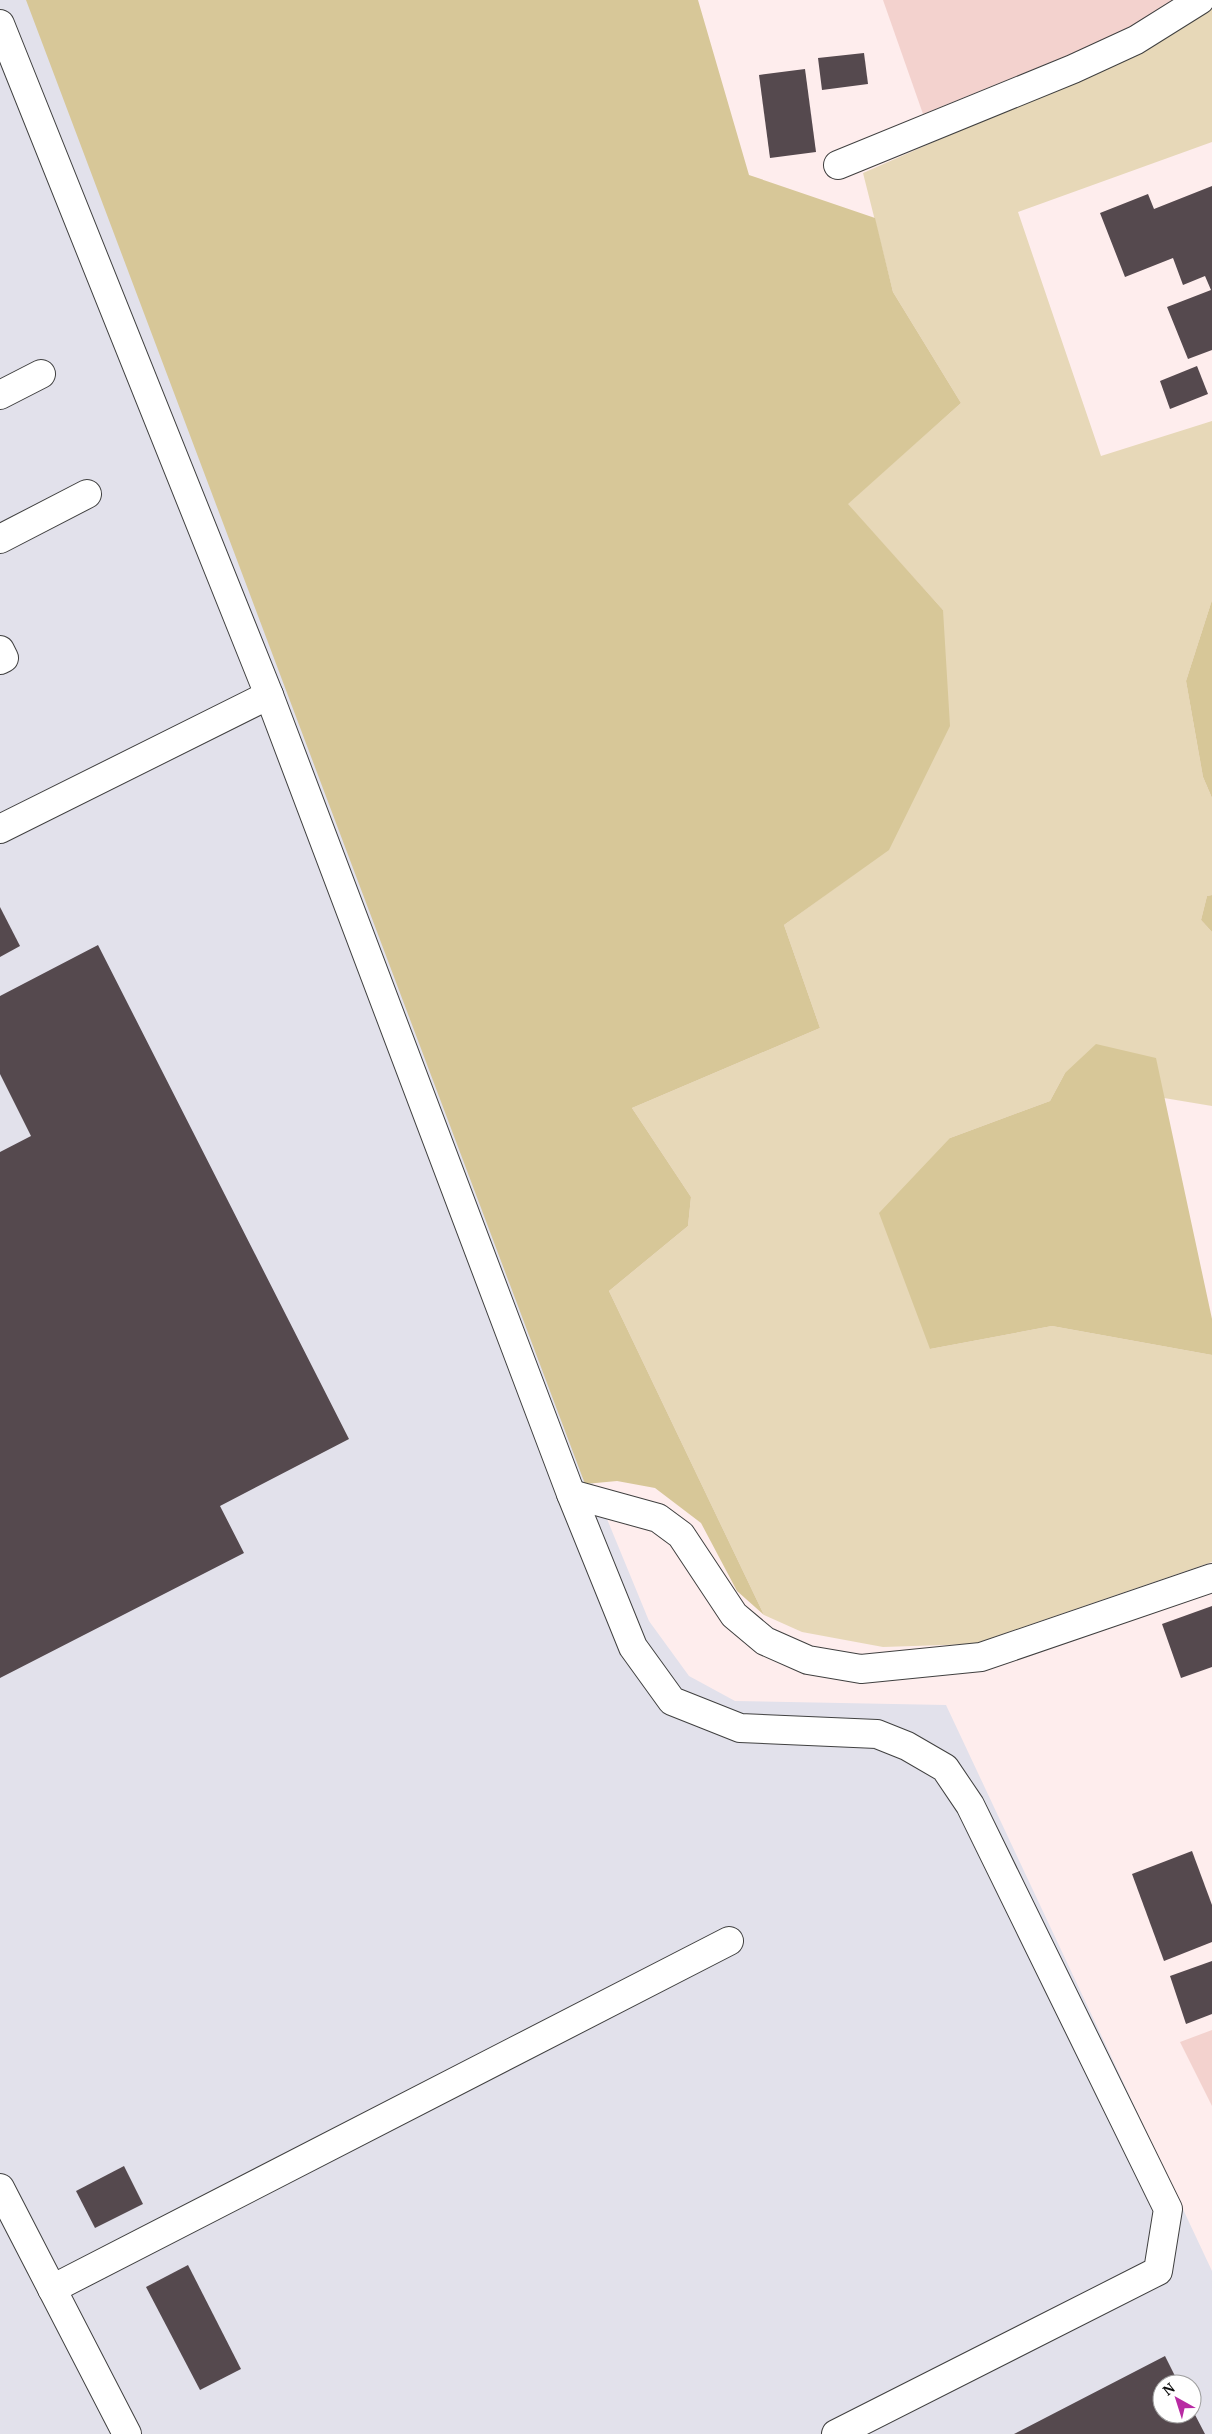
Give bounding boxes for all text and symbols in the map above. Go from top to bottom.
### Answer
north arrow [1152,2374,1202,2424]
text: N [1158,2378,1179,2399]

